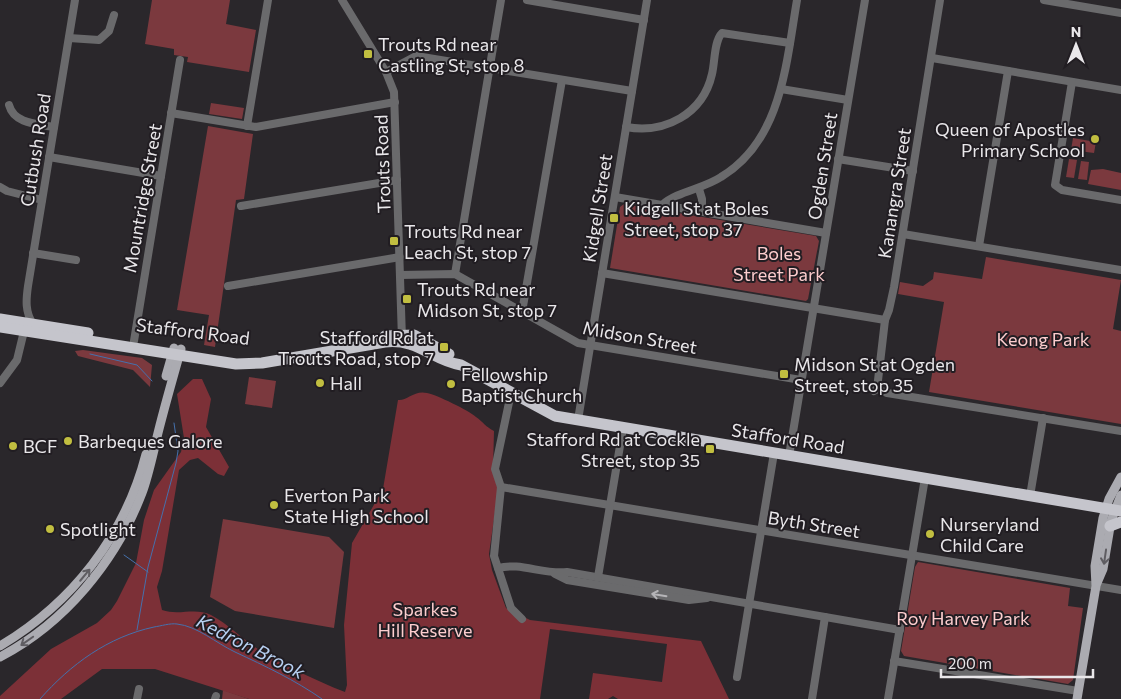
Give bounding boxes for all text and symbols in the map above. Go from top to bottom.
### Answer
north arrow [1051,20,1101,70]
text: N [1071,23,1081,40]
place label: Trouts Rd near Castling St, stop 8 [378,33,525,76]
marker: Trouts Rd near Castling St, stop 8 [362,48,374,60]
street label: Cutbush Road [15,92,55,208]
street label: Ogden Street [803,111,841,221]
street label: Trouts Road [369,114,395,214]
place label: Queen of Apostles Primary School [935,118,1085,161]
street label: Mountridge Street [118,122,166,274]
street label: Kanangra Street [873,126,915,260]
marker: Queen of Apostles Primary School [1089,133,1101,145]
street label: Kidgell Street [578,152,616,264]
place label: Kidgell St at Boles Street, stop 37 [624,197,769,240]
marker: Kidgell St at Boles Street, stop 37 [608,212,620,224]
place label: Trouts Rd near Leach St, stop 7 [404,220,531,263]
marker: Trouts Rd near Leach St, stop 7 [388,235,400,247]
park label: Boles Street Park [733,242,825,285]
place label: Trouts Rd near Midson St, stop 7 [417,278,557,321]
marker: Trouts Rd near Midson St, stop 7 [401,293,413,305]
street label: Stafford Road [135,313,251,349]
street label: Midson Street [581,316,699,358]
place label: Stafford Rd at Trouts Road, stop 7 [278,326,434,369]
park label: Keong Park [997,328,1090,350]
marker: Stafford Rd at Trouts Road, stop 7 [438,341,450,353]
place label: Midson St at Ogden Street, stop 35 [794,353,955,396]
place label: Fellowship Baptist Church [461,363,582,406]
marker: Midson St at Ogden Street, stop 35 [778,368,790,380]
place label: Hall [330,372,362,394]
marker: Hall [314,377,326,389]
marker: Fellowship Baptist Church [445,378,457,390]
street label: Stafford Road [730,418,846,458]
place label: Stafford Rd at Cockle Street, stop 35 [527,428,700,471]
place label: Barbeques Galore [78,430,222,452]
place label: BCF [23,435,57,457]
marker: Barbeques Galore [62,435,74,447]
marker: BCF [7,440,19,452]
marker: Stafford Rd at Cockle Street, stop 35 [704,443,716,455]
place label: Everton Park State High School [284,484,429,527]
marker: Everton Park State High School [268,499,280,511]
street label: Byth Street [766,506,862,542]
place label: Nurseryland Child Care [940,513,1039,556]
place label: Spotlight [60,518,136,540]
marker: Spotlight [44,523,56,535]
marker: Nurseryland Child Care [924,528,936,540]
one-way arrow [1100,548,1110,564]
one-way arrow [79,569,90,582]
one-way arrow [651,590,667,600]
park label: Sparkes Hill Reserve [378,598,472,641]
park label: Roy Harvey Park [896,607,1030,629]
water label: Kedron Brook [193,609,310,683]
one-way arrow [20,636,34,646]
scale bar [941,646,1094,678]
text: 200 m [948,654,992,672]

